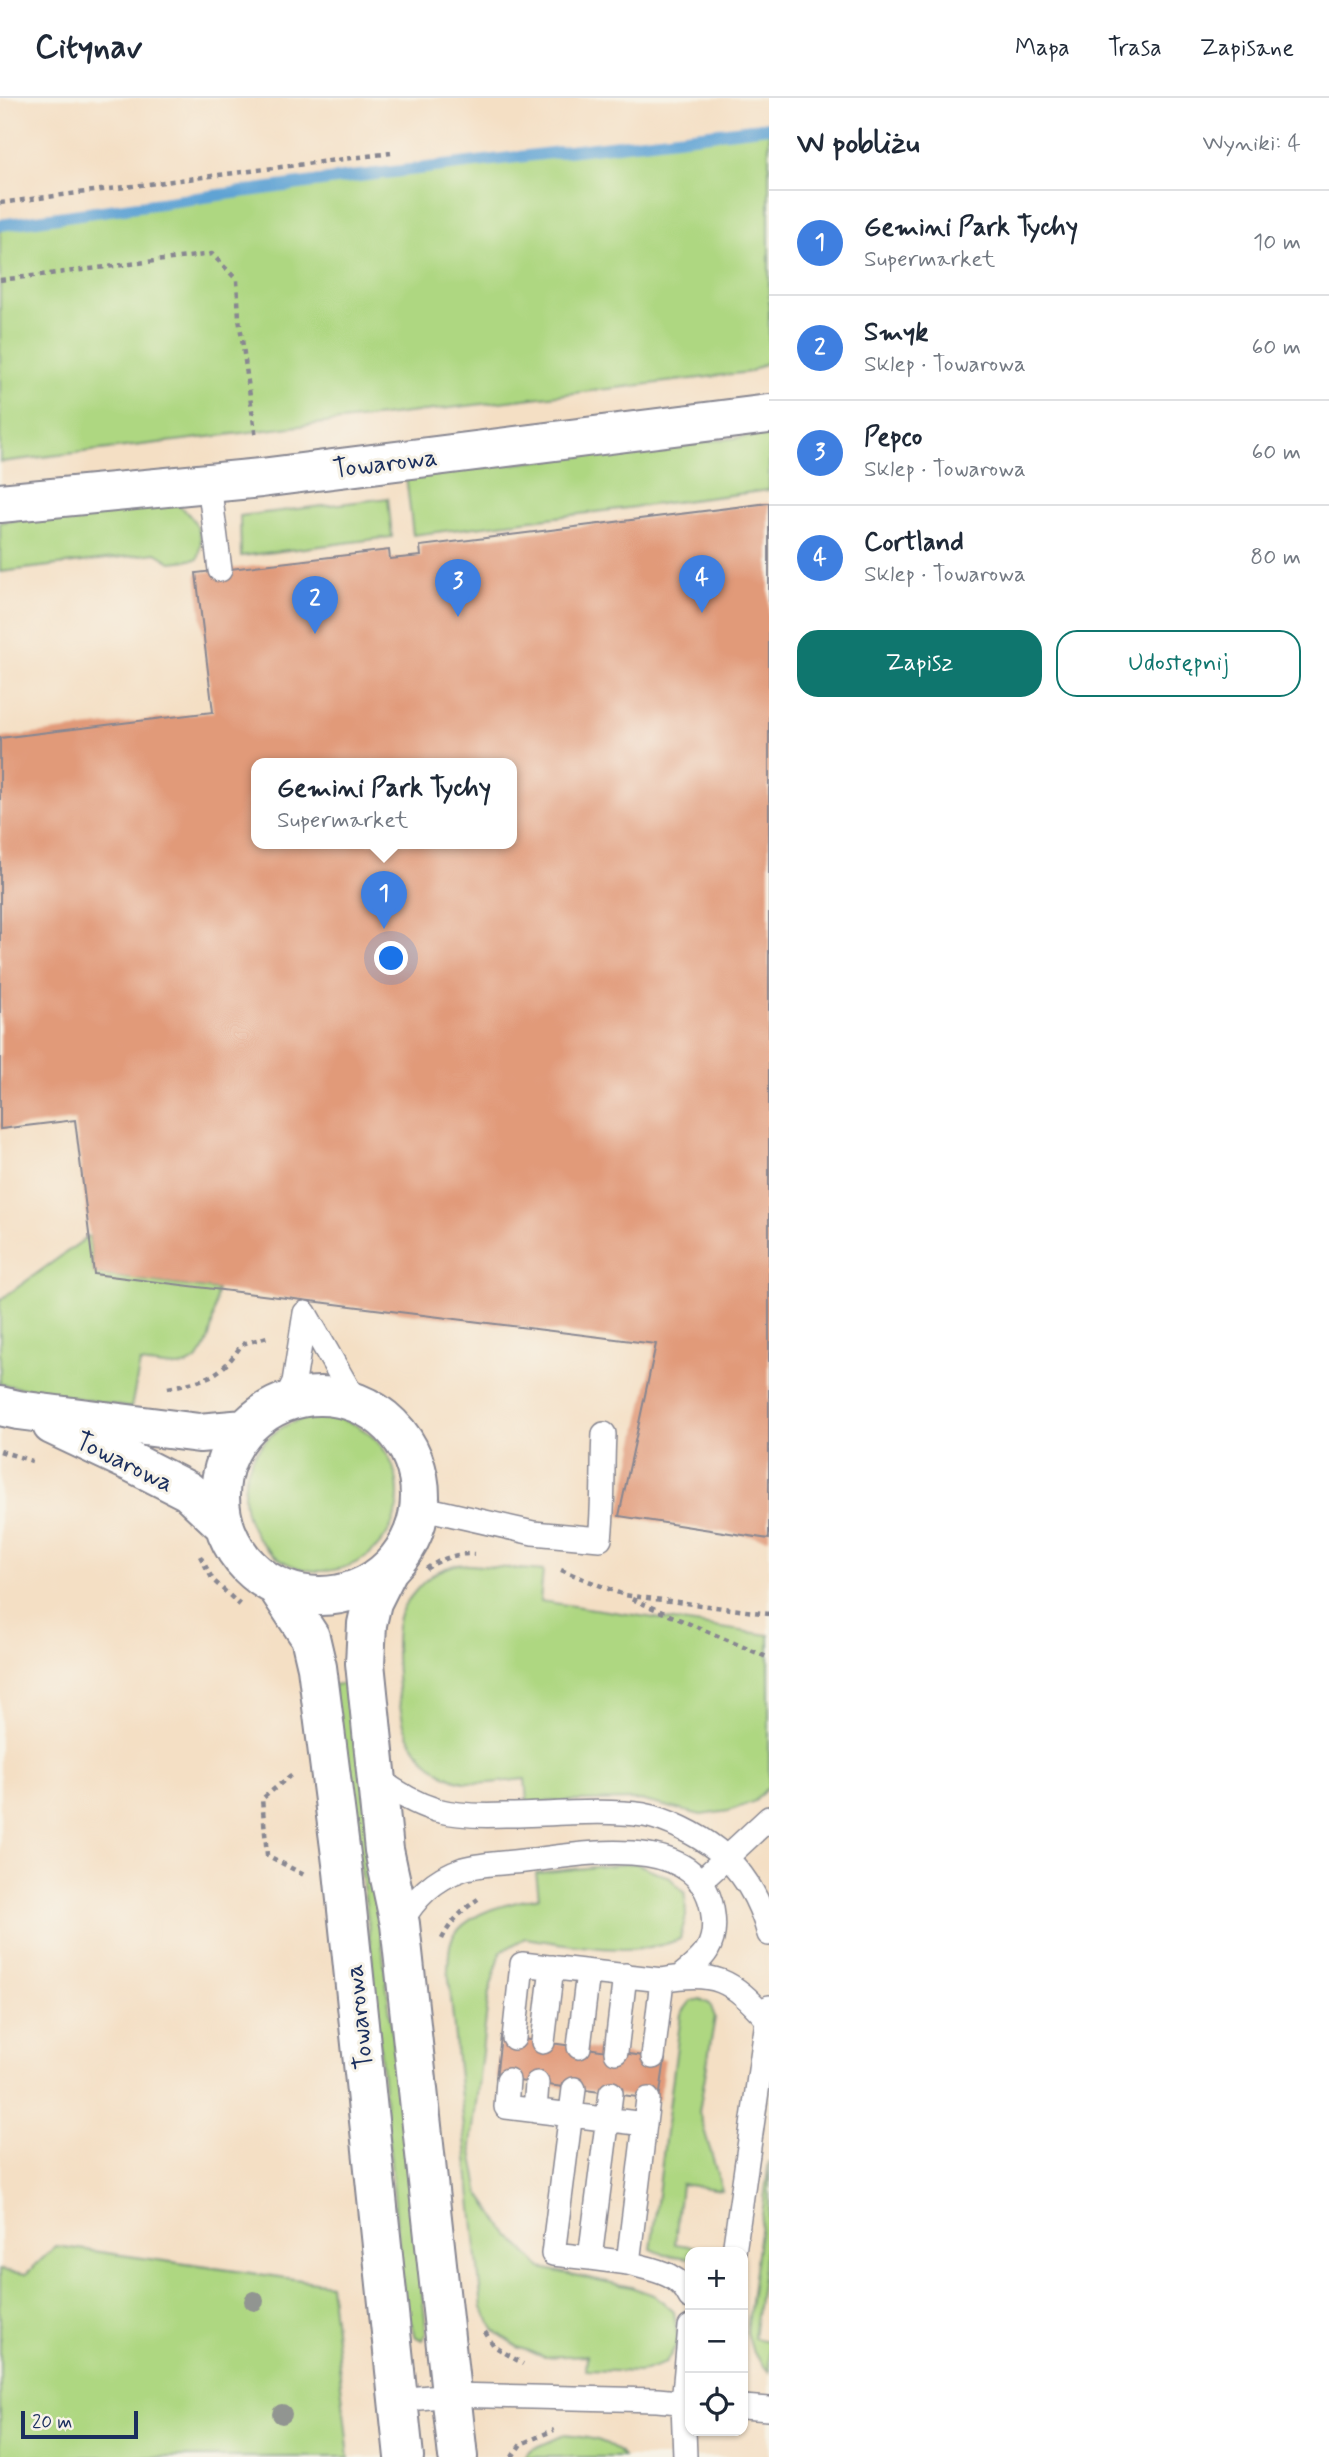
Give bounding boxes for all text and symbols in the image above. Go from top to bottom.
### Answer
text: Citynav [35,26,142,70]
text: Mapa [1015,33,1070,64]
text: Trasa [1108,33,1162,64]
text: Zapisane [1200,33,1294,64]
text: W pobliżu [797,124,920,163]
text: Wyniki: 4 [1202,129,1301,159]
text: Gemini Park Tychy [864,211,1078,245]
text: 1 [815,228,825,258]
text: 10 m [1253,228,1301,258]
text: Supermarket [864,245,995,275]
text: Smyk [864,316,928,350]
text: 2 [814,333,826,363]
text: 60 m [1252,333,1301,363]
text: Sklep · Towarowa [864,350,1026,380]
text: Pepco [864,421,922,455]
text: 3 [815,438,825,468]
text: 60 m [1252,438,1301,468]
street label: Towarowa [331,441,440,487]
text: Sklep · Towarowa [864,455,1026,485]
text: Cortland [864,526,964,560]
text: 4 [813,543,827,573]
text: 80 m [1250,543,1301,573]
pin: 4 [679,555,725,613]
pin: 3 [435,559,481,617]
text: Sklep · Towarowa [864,560,1026,590]
pin: 2 [292,576,338,634]
button: Zapisz [797,630,1042,697]
button: Udostępnij [1056,630,1301,697]
popup [251,758,517,849]
text: Gemini Park Tychy [277,772,491,806]
text: Supermarket [277,806,408,836]
pin: 1 [361,871,407,929]
your location [374,941,408,975]
street label: Towarowa [69,1424,179,1501]
street label: Towarowa [338,1963,382,2071]
map controls [685,2247,748,2436]
button: + [685,2247,748,2310]
button: − [685,2310,748,2373]
button: locate [685,2373,748,2436]
scale bar [21,2408,138,2440]
text: 20 m [32,2410,72,2435]

